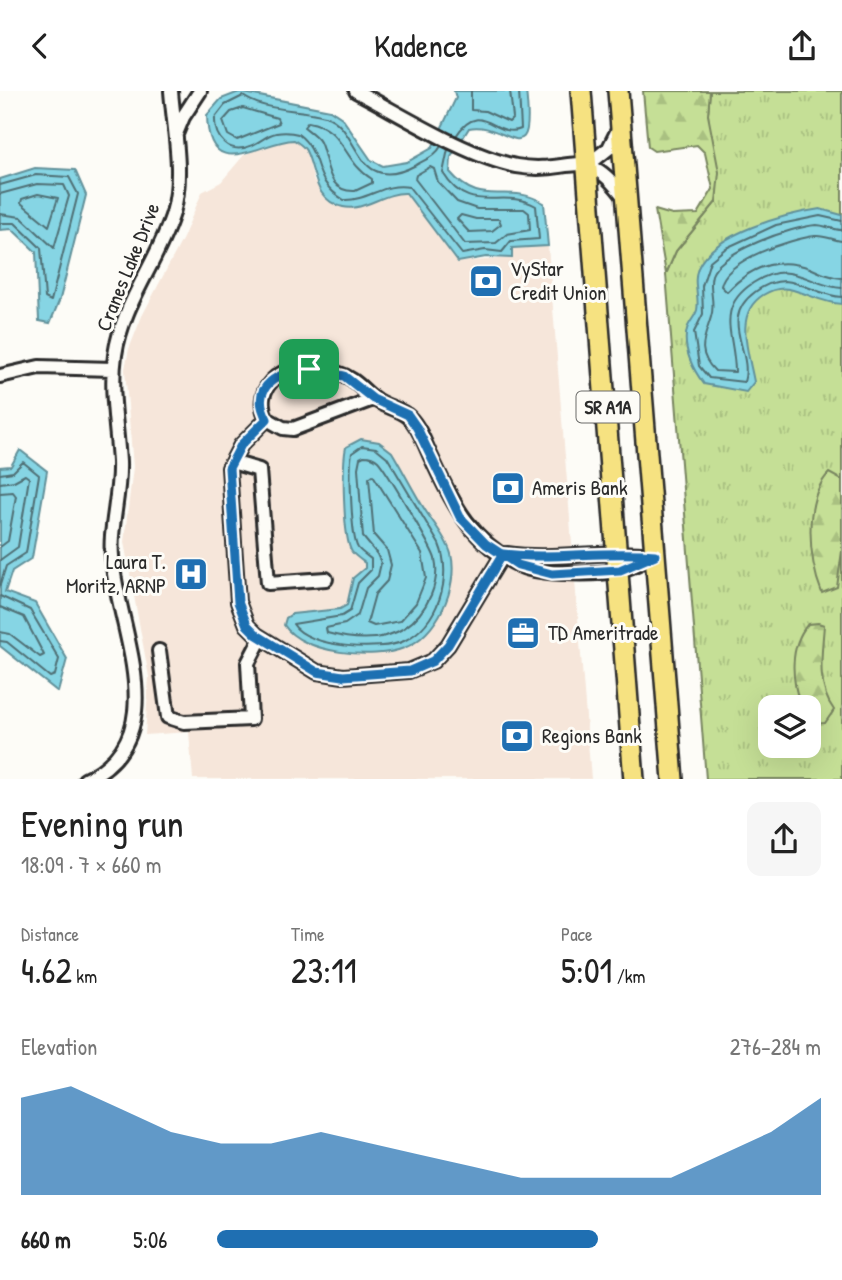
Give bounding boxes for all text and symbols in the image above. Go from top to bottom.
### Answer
text: Kadence [374,24,468,67]
icon: back [21,27,59,65]
icon: share [783,27,821,65]
street label: Cranes Lake Drive [89,198,166,335]
place label: VyStar Credit Union [510,254,607,307]
bank icon: VyStar Credit Union [467,262,505,300]
pin [279,339,339,399]
icon: arrive [290,350,328,388]
road number: SR A1A [576,391,640,423]
bank icon: Ameris Bank [489,469,527,507]
place label: Ameris Bank [532,473,628,502]
place label: Laura T. Moritz, ARNP [66,547,166,600]
hospital icon: Laura T. Moritz, ARNP [172,555,210,593]
office icon: TD Ameritrade [504,614,542,652]
place label: TD Ameritrade [548,618,658,647]
map controls [758,695,821,758]
button: layers [758,695,821,758]
bank icon: Regions Bank [498,717,536,755]
place label: Regions Bank [542,721,642,750]
text: Evening run [21,797,184,849]
button: share [747,802,821,876]
text: 18:09 · 7 × 660 m [21,849,161,880]
text: Distance [21,921,79,947]
text: Time [291,921,325,947]
text: Pace [561,921,593,947]
text: 4.62 [21,947,72,994]
text: 23:11 [291,947,357,994]
text: 5:01 [561,947,612,994]
text: km [72,963,97,989]
text: /km [612,963,646,989]
text: Elevation [21,1031,97,1062]
text: 276–284 m [730,1031,821,1062]
text: 660 m [21,1224,71,1255]
text: 5:06 [133,1224,168,1255]

